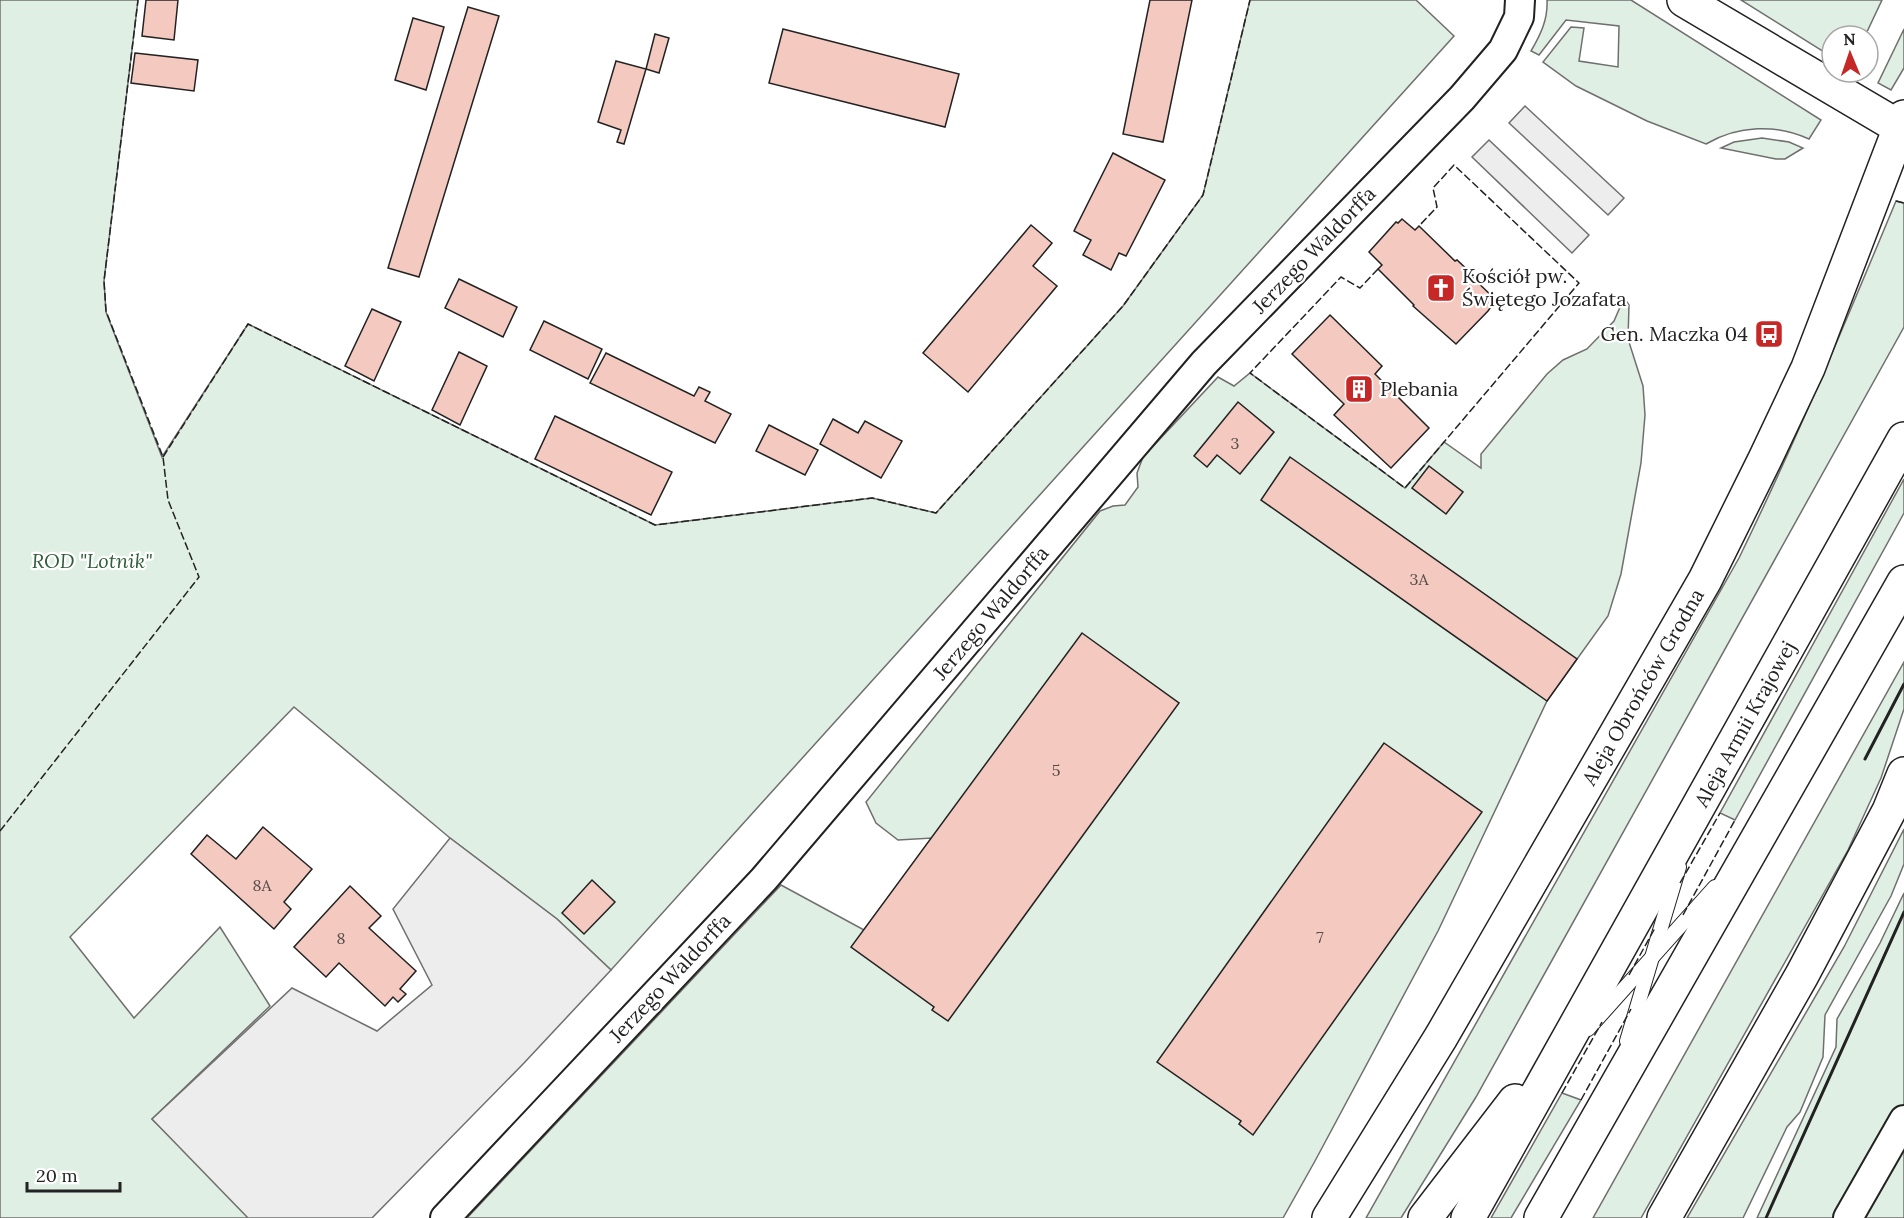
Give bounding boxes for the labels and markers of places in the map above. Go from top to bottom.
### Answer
place label: Kościół pw. Świętego Jozafata [1462,263,1627,311]
church icon: Kościół pw. Świętego Jozafata [1425,272,1457,304]
bus stop icon: Gen. Maczka 04 [1753,318,1785,350]
place label: Gen. Maczka 04 [1601,321,1748,346]
building icon: Plebania [1343,373,1375,405]
place label: Plebania [1380,376,1458,401]

